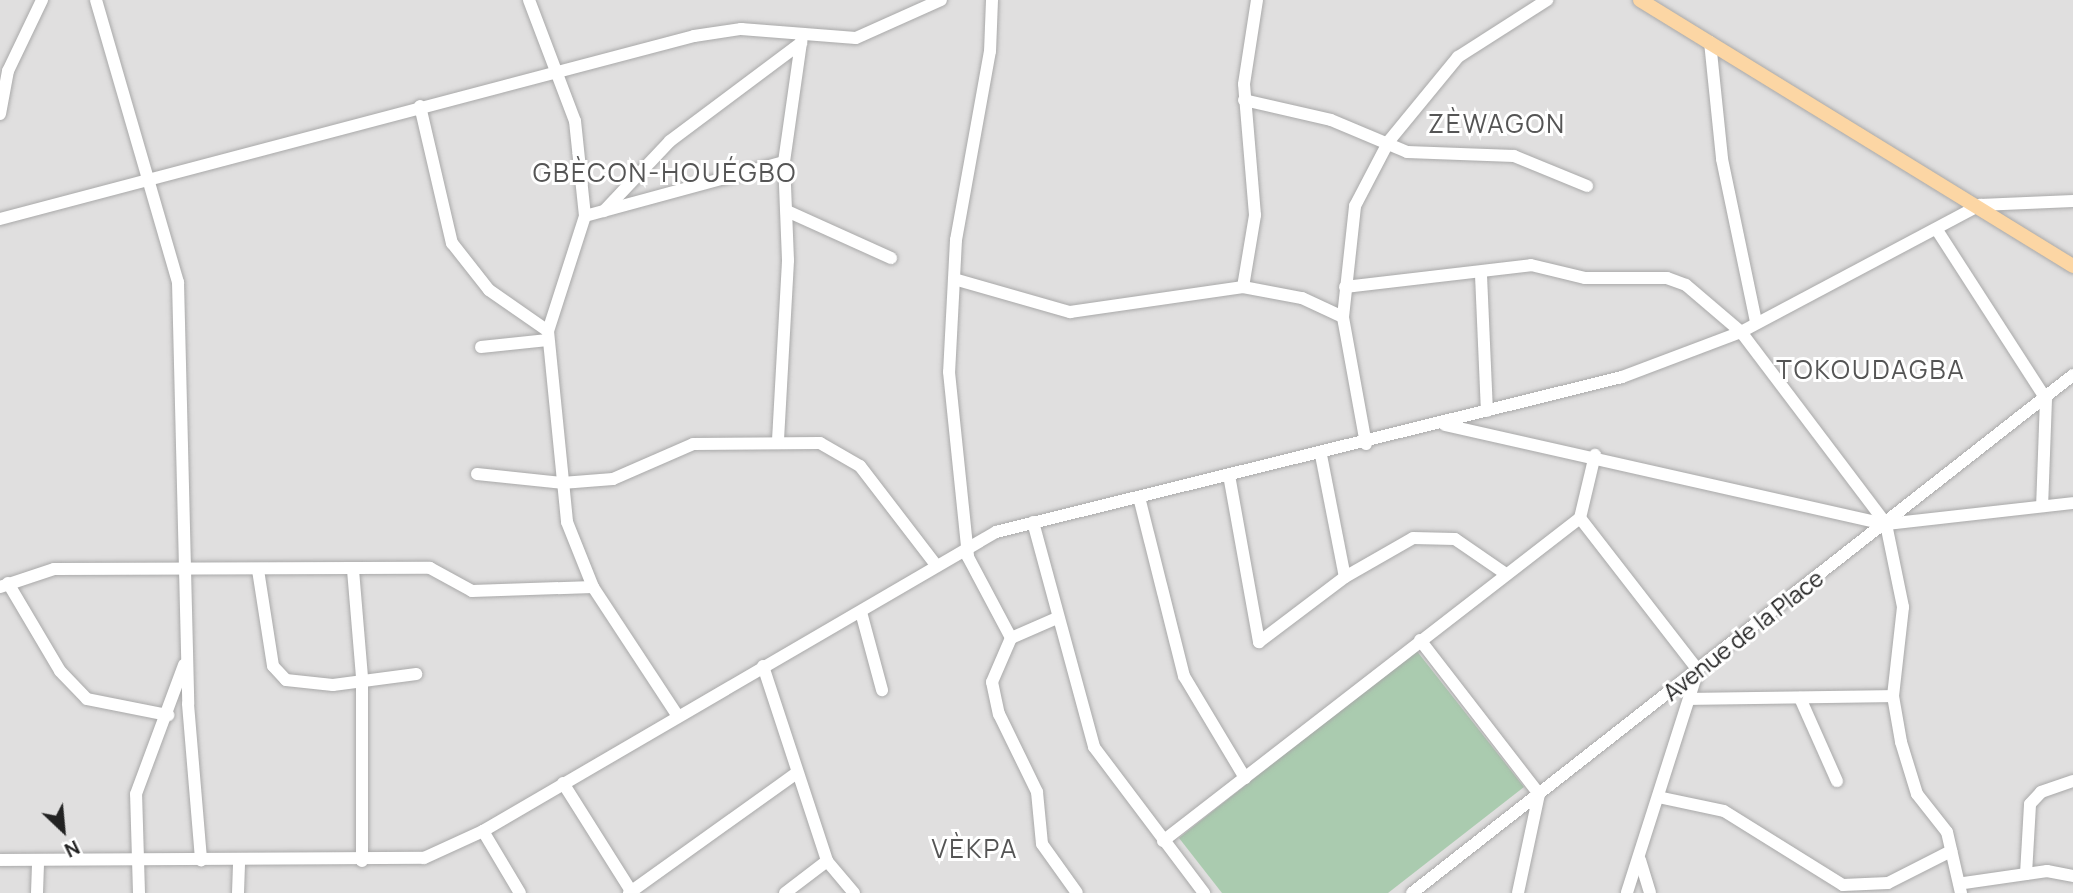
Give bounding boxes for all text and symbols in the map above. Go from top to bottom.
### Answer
district label: ZÈWAGON [1429,108,1565,140]
district label: GBÈCON-HOUÉGBO [534,157,796,189]
district label: TOKOUDAGBA [1777,354,1965,386]
street label: Avenue de la Place [1657,564,1829,706]
north arrow [28,795,98,865]
district label: VÈKPA [932,833,1018,865]
text: N [60,834,84,864]

